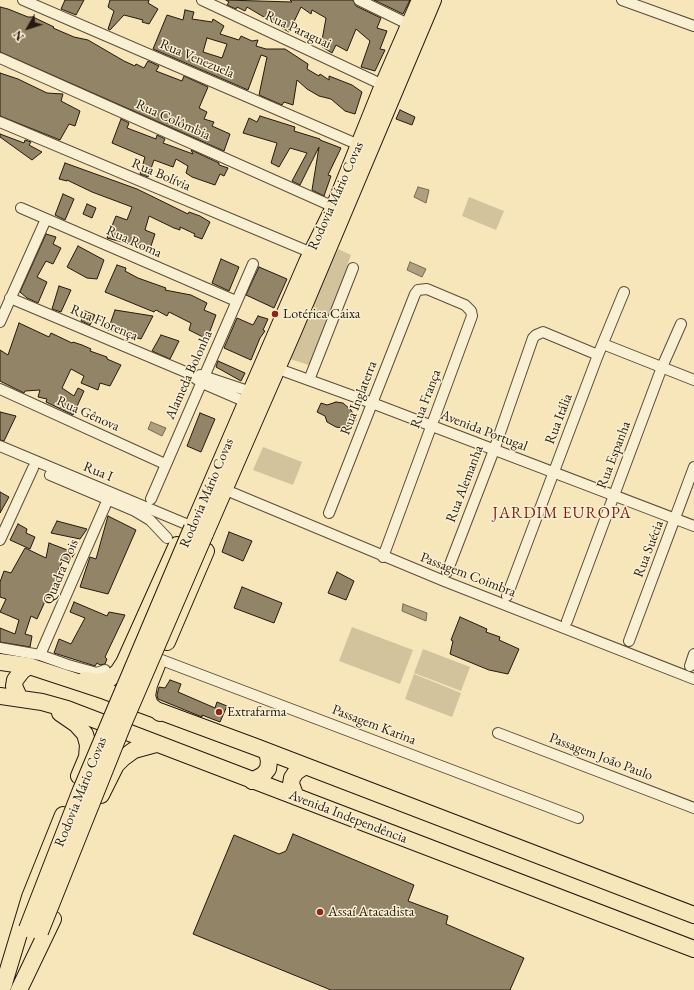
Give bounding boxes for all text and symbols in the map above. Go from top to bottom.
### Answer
street label: Rua Paraguai [262,7,334,53]
north arrow [8,8,48,48]
text: N [10,28,27,43]
street label: Rua Venezuela [157,36,237,82]
street label: Rua Colômbia [133,96,213,144]
street label: Rodovia Mário Covas [305,139,367,253]
street label: Rua Bolívia [129,155,193,195]
street label: Rua Roma [104,222,164,262]
street label: Rua Florença [68,301,140,345]
place label: Lotérica Caixa [283,306,360,322]
marker: Lotérica Caixa [270,309,280,319]
street label: Alameda Bolonha [162,328,216,422]
street label: Rua Inglaterra [337,359,381,437]
street label: Rua França [407,367,445,431]
street label: Rua Itália [542,391,576,447]
street label: Rua Gênova [54,393,122,435]
street label: Avenida Portugal [438,407,530,455]
street label: Rua Espanha [593,419,635,491]
street label: Rodovia Mário Covas [176,436,238,550]
street label: Rua Alemanha [443,443,487,525]
street label: Rua I [81,458,115,486]
district label: JARDIM EUROPA [493,504,631,524]
street label: Rua Suécia [630,518,668,580]
street label: Quadra Dois [40,537,82,607]
street label: Passagem Coimbra [418,549,518,601]
street label: Passagem Karina [330,701,418,749]
place label: Extrafarma [227,704,286,720]
marker: Extrafarma [214,707,224,717]
street label: Passagem João Paulo [547,730,655,784]
street label: Rodovia Mário Covas [51,735,111,849]
street label: Avenida Independência [286,787,410,847]
place label: Assaí Atacadista [328,904,414,920]
marker: Assaí Atacadista [315,907,325,917]

